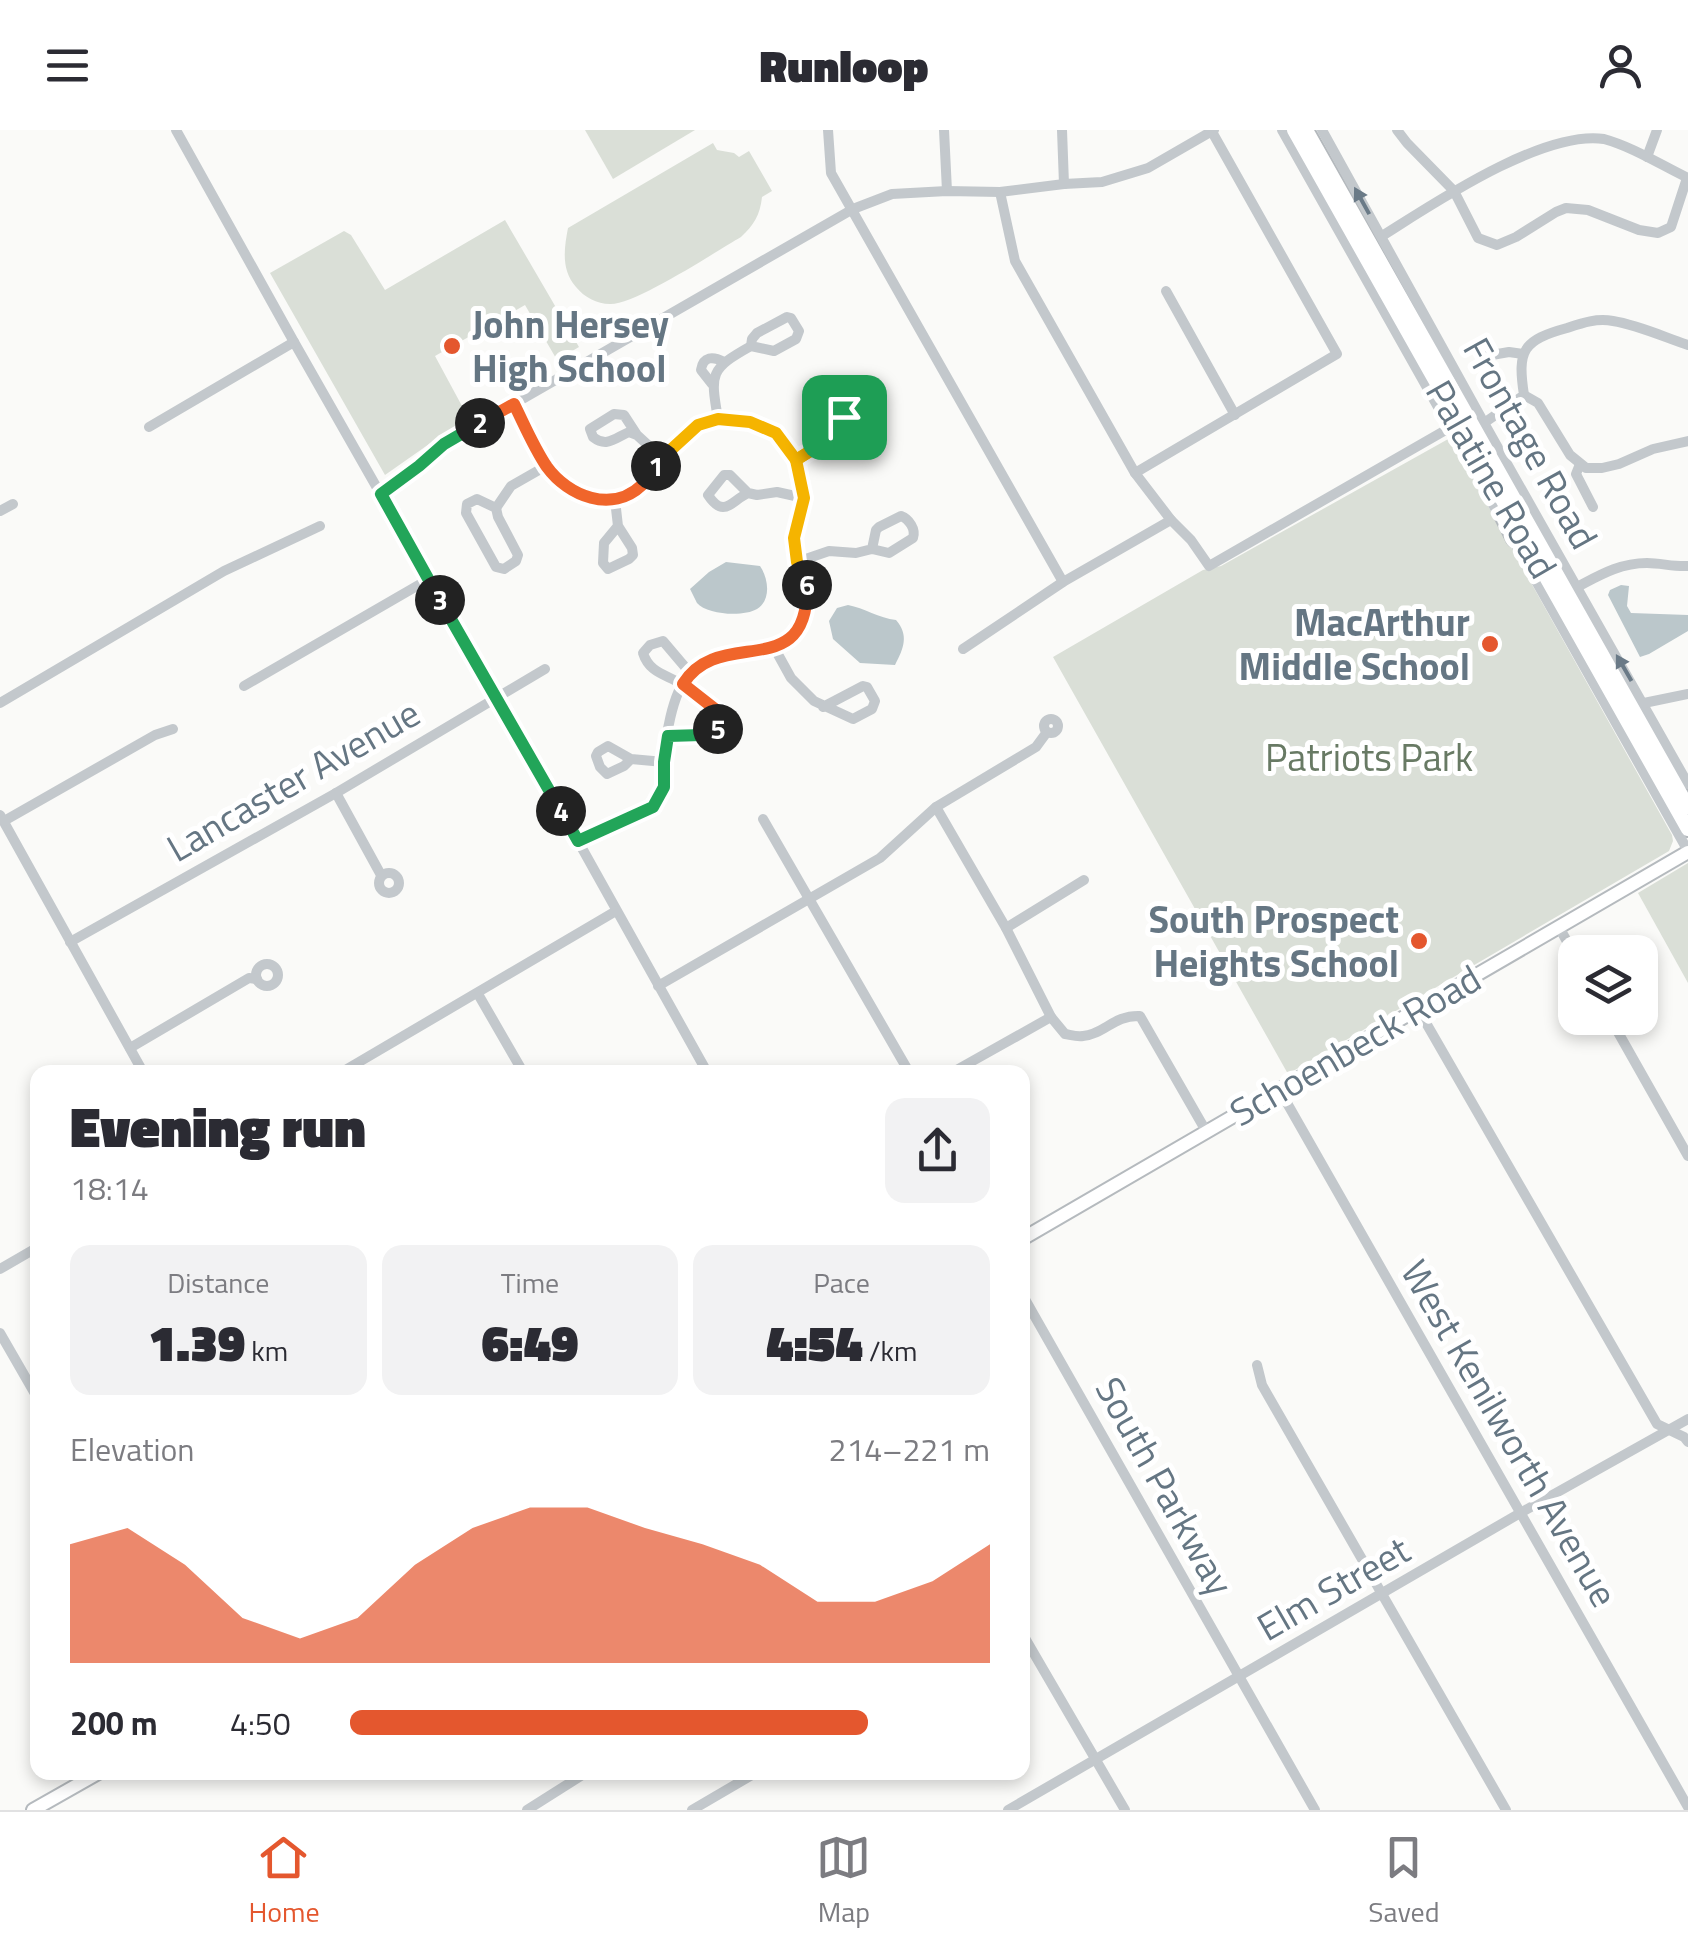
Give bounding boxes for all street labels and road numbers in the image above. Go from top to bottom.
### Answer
street label: Frontage Road [1449,327,1613,559]
street label: Palatine Road [1412,369,1572,589]
street label: Lancaster Avenue [156,684,430,876]
street label: Schoenbeck Road [1218,949,1492,1141]
street label: West Kenilworth Avenue [1387,1249,1633,1617]
street label: South Parkway [1081,1366,1249,1606]
street label: Elm Street [1246,1521,1420,1655]

